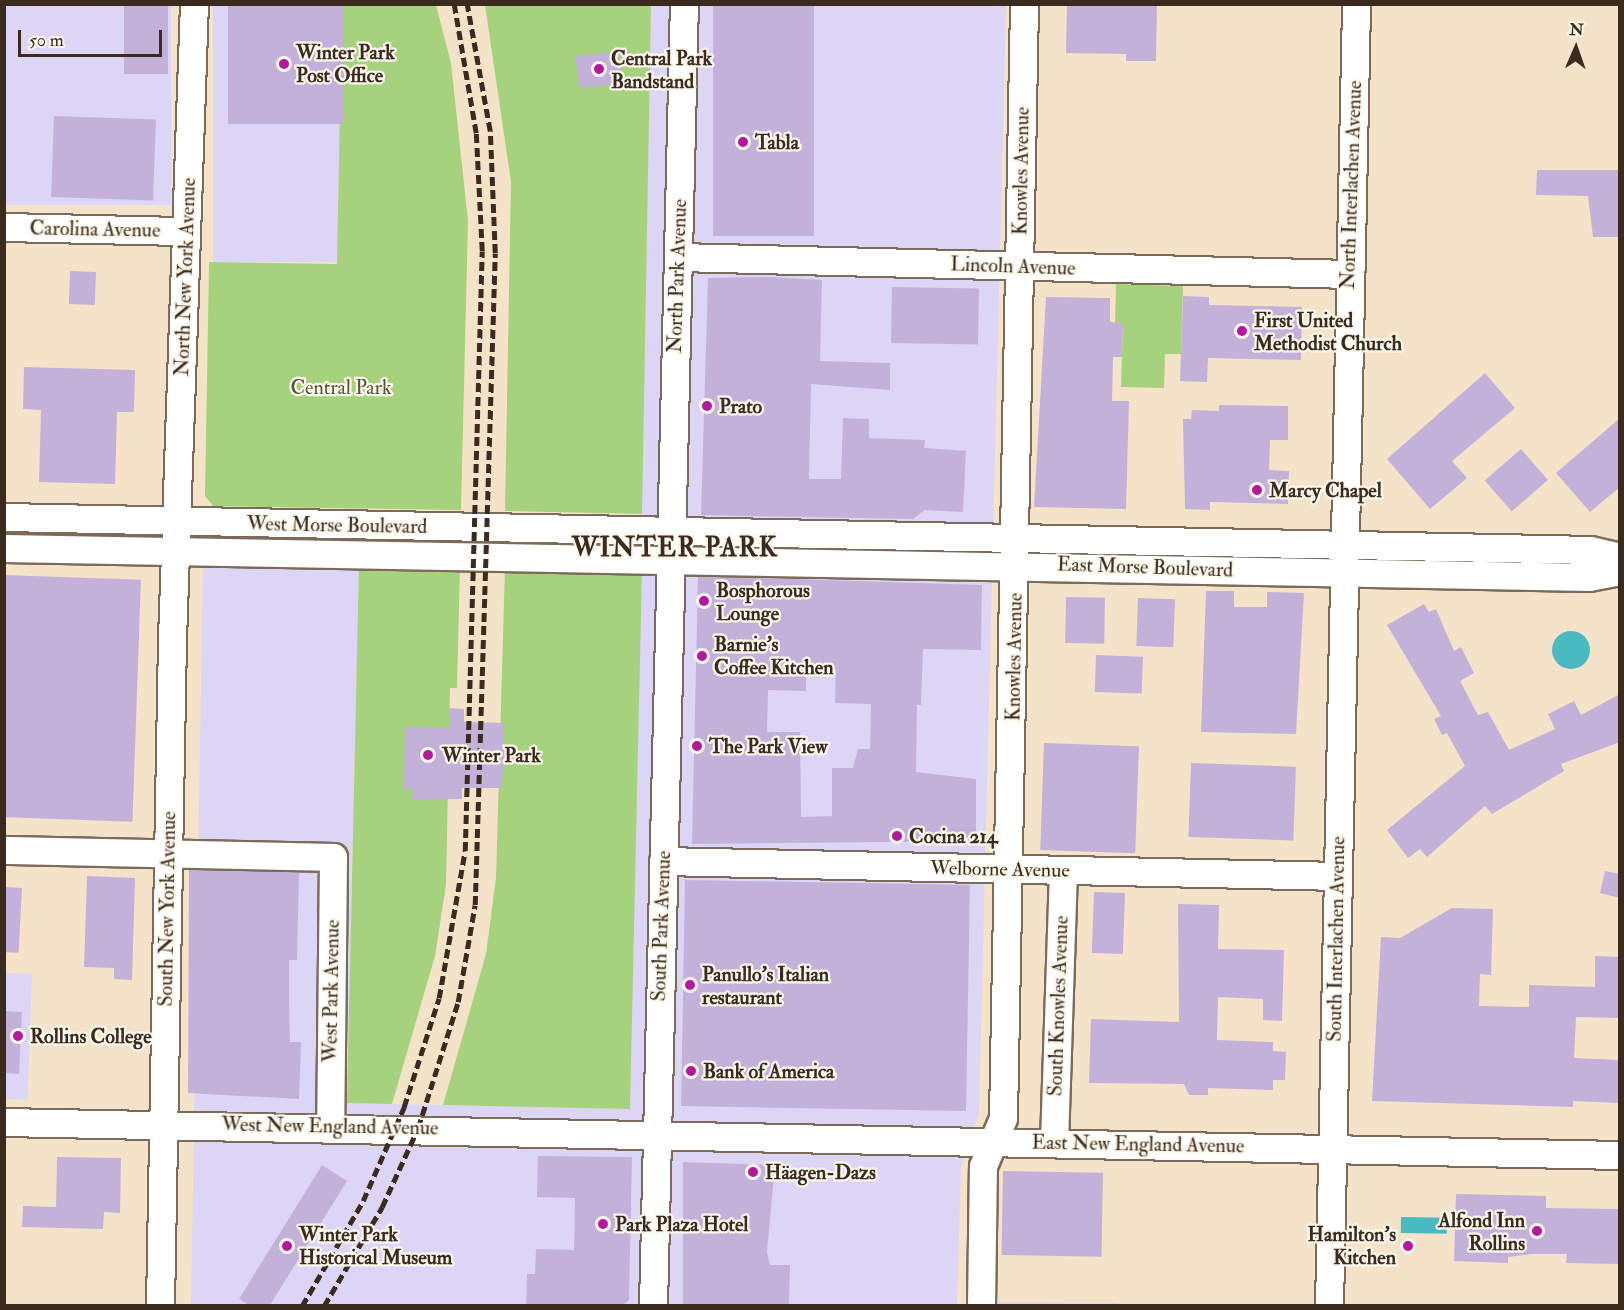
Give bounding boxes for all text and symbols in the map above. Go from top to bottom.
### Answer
scale bar [21,18,165,56]
north arrow [1546,18,1606,78]
text: N [1569,20,1584,40]
text: 50 m [29,29,64,52]
place label: Winter Park Post Office [296,40,395,87]
place label: Central Park Bandstand [611,46,712,93]
marker: Winter Park Post Office [277,57,291,71]
marker: Central Park Bandstand [592,62,606,76]
street label: North Interlachen Avenue [1335,80,1367,290]
street label: Knowles Avenue [1008,107,1034,235]
place label: Tabla [755,130,799,154]
marker: Tabla [736,135,750,149]
street label: North New York Avenue [170,177,200,377]
street label: North Park Avenue [662,199,692,353]
street label: Carolina Avenue [29,216,161,242]
street label: Lincoln Avenue [950,252,1076,280]
place label: First United Methodist Church [1254,308,1402,355]
marker: First United Methodist Church [1235,324,1249,338]
park label: Central Park [290,375,392,399]
place label: Prato [719,394,762,418]
marker: Prato [700,399,714,413]
place label: Marcy Chapel [1269,478,1382,502]
marker: Marcy Chapel [1250,483,1264,497]
street label: West Morse Boulevard [247,511,427,539]
district label: WINTER PARK [572,533,778,565]
street label: East Morse Boulevard [1057,552,1233,582]
place label: Bosphorous Lounge [716,578,810,625]
street label: Knowles Avenue [1001,593,1027,721]
marker: Bosphorous Lounge [697,594,711,608]
place label: Barnie's Coffee Kitchen [714,632,833,679]
marker: Barnie's Coffee Kitchen [695,649,709,663]
place label: The Park View [709,734,828,758]
marker: The Park View [690,739,704,753]
place label: Winter Park [442,743,541,767]
marker: Winter Park [419,746,437,764]
street label: South New York Avenue [153,811,181,1007]
place label: Cocina 214 [909,824,997,848]
marker: Cocina 214 [890,829,904,843]
street label: South Interlachen Avenue [1322,836,1350,1042]
street label: South Park Avenue [646,850,676,1002]
street label: Welborne Avenue [930,856,1070,882]
street label: South Knowles Avenue [1043,915,1073,1097]
street label: West Park Avenue [318,919,344,1063]
place label: Panullo's Italian restaurant [702,962,829,1009]
marker: Panullo's Italian restaurant [683,978,697,992]
place label: Rollins College [30,1024,152,1048]
marker: Rollins College [11,1029,25,1043]
place label: Bank of America [703,1059,834,1083]
marker: Bank of America [684,1064,698,1078]
street label: West New England Avenue [221,1112,439,1140]
street label: East New England Avenue [1031,1130,1245,1158]
place label: Häagen-Dazs [765,1160,876,1184]
marker: Häagen-Dazs [746,1165,760,1179]
place label: Alfond Inn Rollins [1438,1208,1525,1255]
place label: Park Plaza Hotel [615,1212,748,1236]
marker: Park Plaza Hotel [596,1217,610,1231]
place label: Winter Park Historical Museum [299,1222,452,1269]
place label: Hamilton's Kitchen [1308,1222,1396,1269]
marker: Alfond Inn Rollins [1530,1224,1544,1238]
marker: Winter Park Historical Museum [280,1239,294,1253]
marker: Hamilton's Kitchen [1401,1239,1415,1253]

